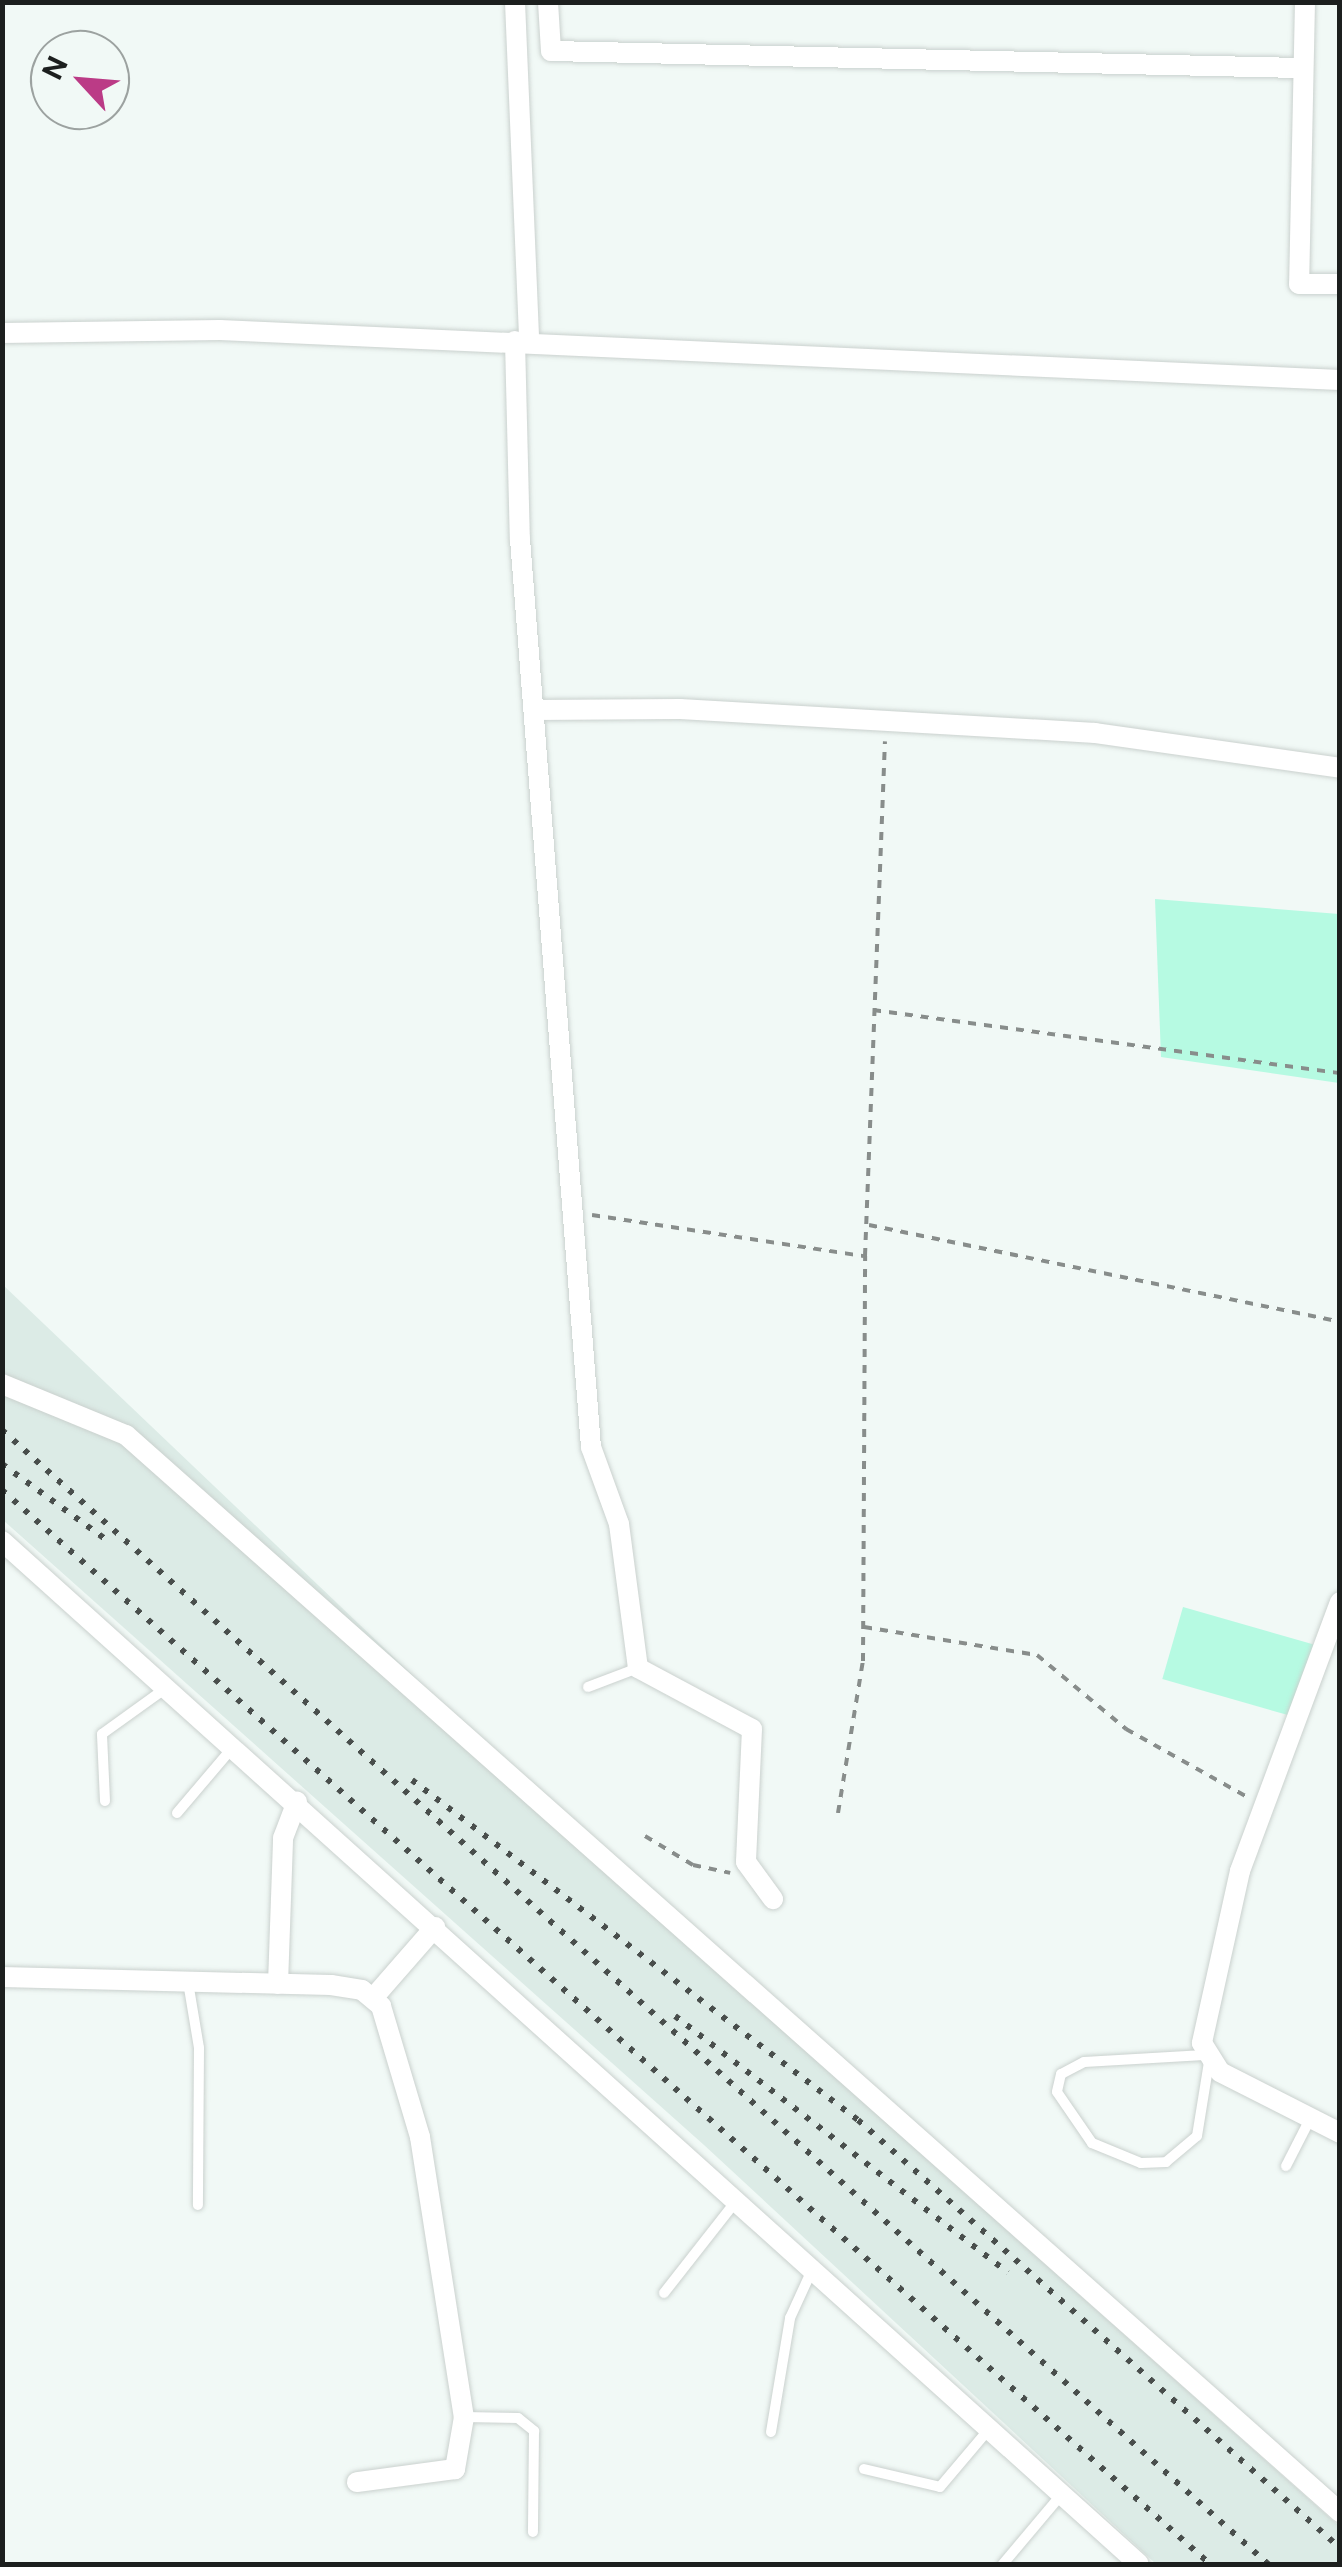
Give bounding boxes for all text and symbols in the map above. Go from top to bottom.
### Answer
north arrow [30,30,130,130]
text: N [35,50,74,85]

